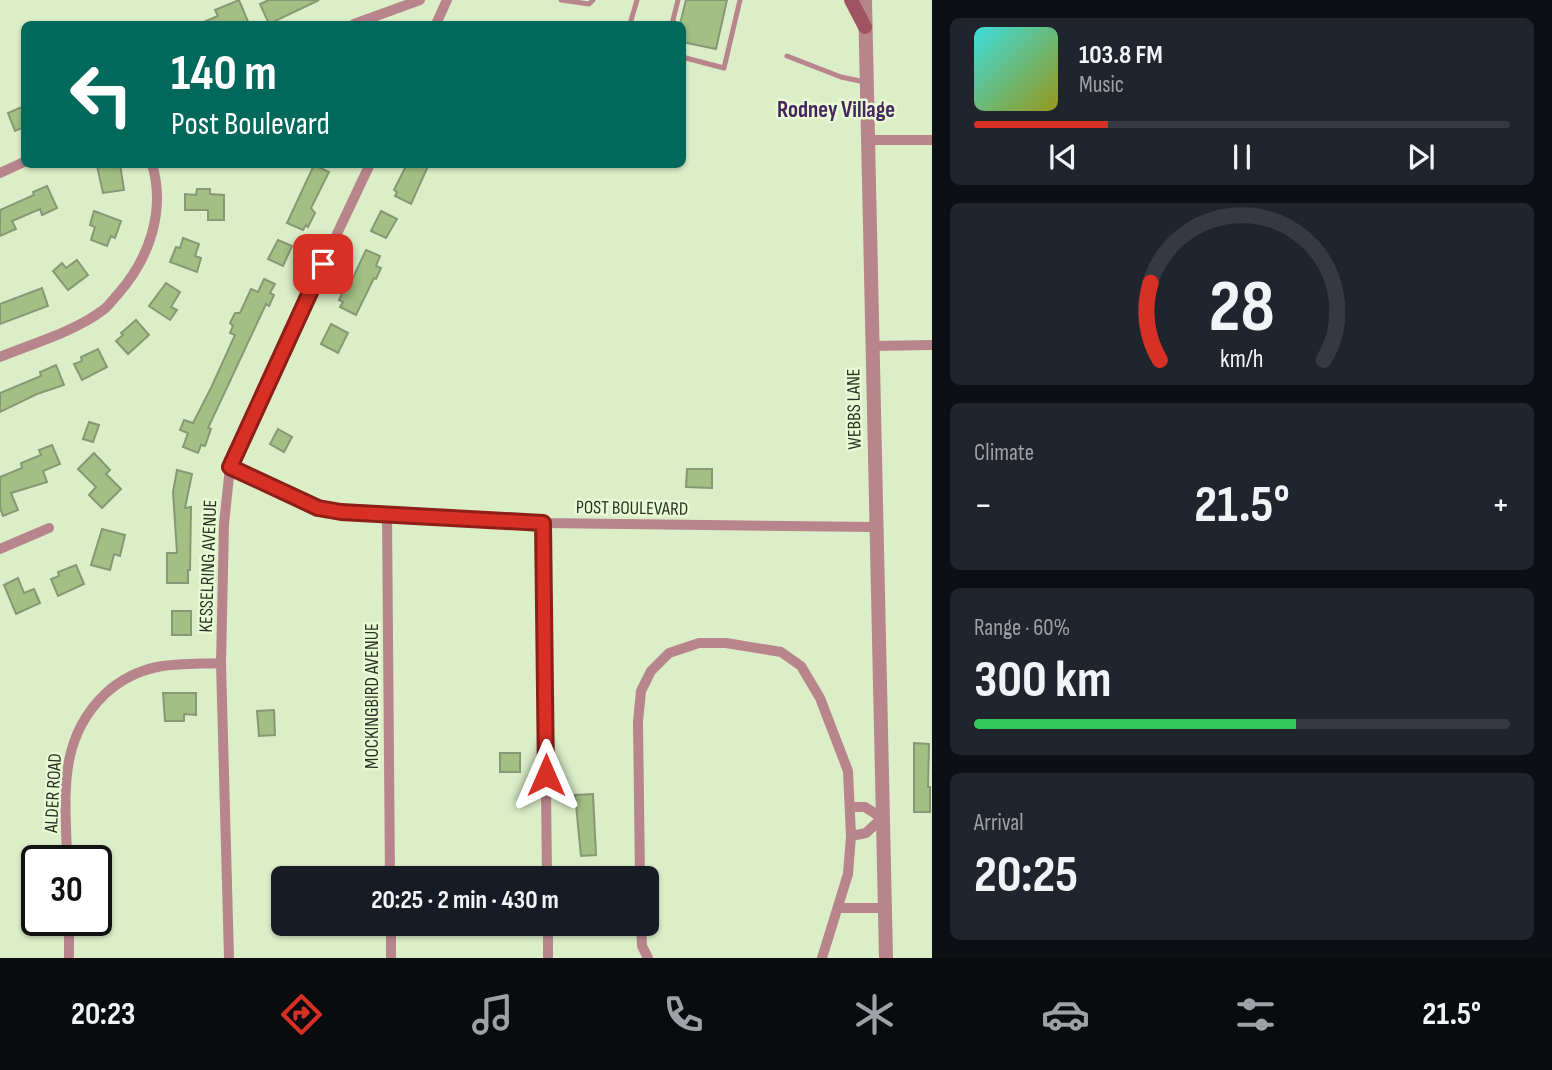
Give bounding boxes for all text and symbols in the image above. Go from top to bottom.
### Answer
text: 103.8 FM [1079,40,1163,71]
text: 140 m [171,45,277,104]
icon: left [56,49,147,140]
text: Music [1079,71,1124,99]
district label: Rodney Village [777,96,895,124]
text: Post Boulevard [171,105,330,144]
icon: previous [1044,138,1082,176]
icon: pause [1223,138,1261,176]
icon: next [1402,138,1440,176]
pin [293,234,353,294]
icon: arrive [304,245,342,283]
text: 28 [1209,264,1275,352]
text: km/h [1220,344,1264,375]
street label: WEBBS LANE [842,368,867,450]
text: Climate [974,439,1034,467]
text: 21.5° [1194,474,1290,537]
text: − [974,483,993,528]
text: + [1491,483,1510,528]
street label: POST BOULEVARD [576,496,688,521]
street label: KESSELRING AVENUE [195,499,222,633]
text: Range · 60% [974,614,1070,642]
street label: MOCKINGBIRD AVENUE [361,623,384,769]
text: 300 km [974,649,1111,712]
position arrow [509,738,583,812]
street label: ALDER ROAD [40,753,67,834]
text: Arrival [974,809,1023,837]
text: 20:25 [974,844,1078,907]
speed limit sign: 30 [21,845,112,936]
text: 20:25 · 2 min · 430 m [371,885,559,916]
icon: directions [277,990,326,1039]
icon: music [468,990,517,1039]
icon: phone [659,990,708,1039]
icon: climate [850,990,899,1039]
icon: car [1041,990,1090,1039]
icon: filters [1231,990,1280,1039]
text: 20:23 [71,995,135,1034]
text: 21.5° [1422,995,1481,1034]

